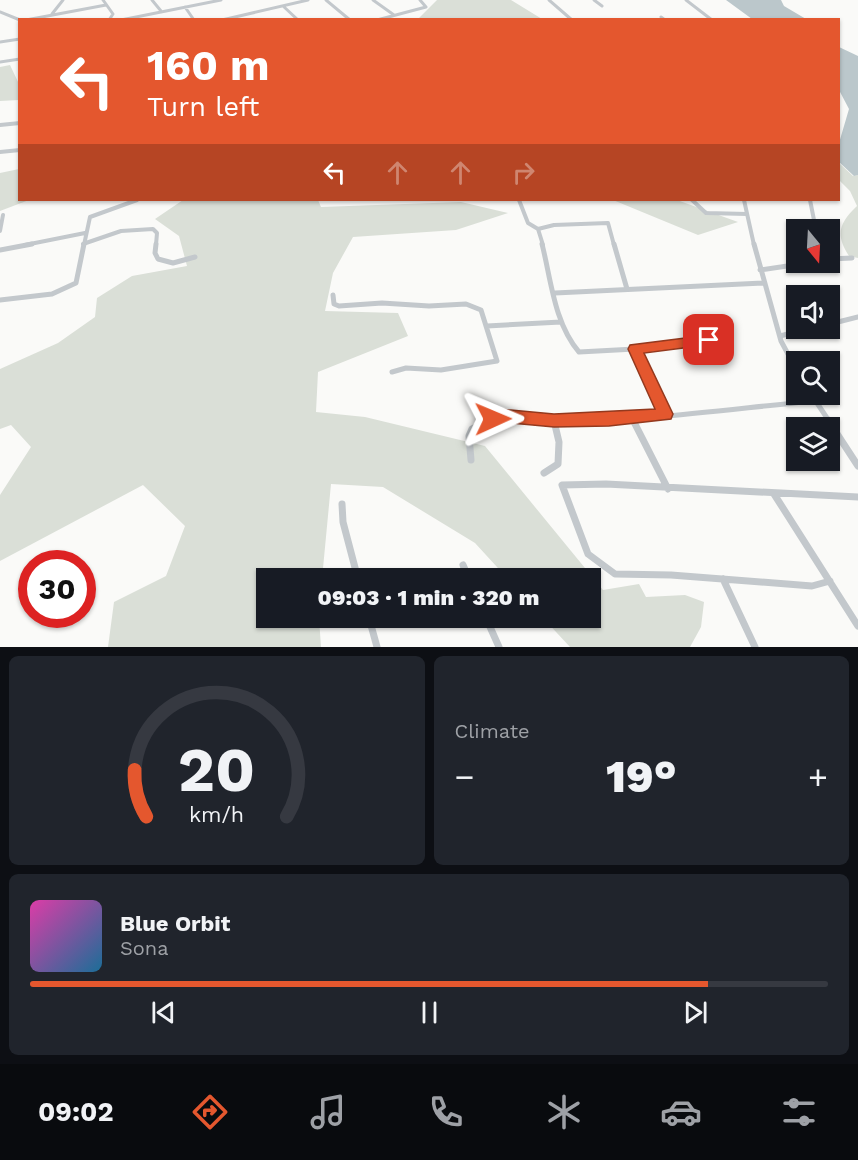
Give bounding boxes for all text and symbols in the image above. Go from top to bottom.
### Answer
text: 160 m [147,41,270,90]
icon: left [48,42,126,120]
text: Turn left [147,91,259,123]
icon: left [318,156,351,189]
icon: ahead [381,156,414,189]
icon: ahead [444,156,477,189]
icon: right [507,156,540,189]
north arrow [786,219,840,273]
map controls [786,219,840,471]
button: sound [786,285,840,339]
pin [683,314,734,365]
icon: arrive [692,323,725,356]
button: search [786,351,840,405]
position arrow [461,387,525,451]
button: layers [786,417,840,471]
speed limit sign: 30 [18,550,96,628]
text: 09:03 · 1 min · 320 m [318,585,539,610]
text: Climate [455,719,530,743]
text: 20 [178,733,255,806]
text: 19° [606,750,677,803]
text: − [455,757,474,796]
text: + [808,757,828,796]
text: km/h [189,803,244,828]
text: Blue Orbit [120,911,230,936]
text: Sona [120,936,169,960]
icon: previous [147,996,180,1029]
icon: pause [413,996,446,1029]
icon: next [679,996,712,1029]
icon: directions [189,1091,231,1133]
icon: music [307,1091,349,1133]
icon: phone [425,1091,467,1133]
icon: climate [543,1091,585,1133]
icon: car [660,1091,702,1133]
icon: filters [778,1091,820,1133]
text: 09:02 [38,1096,114,1128]

